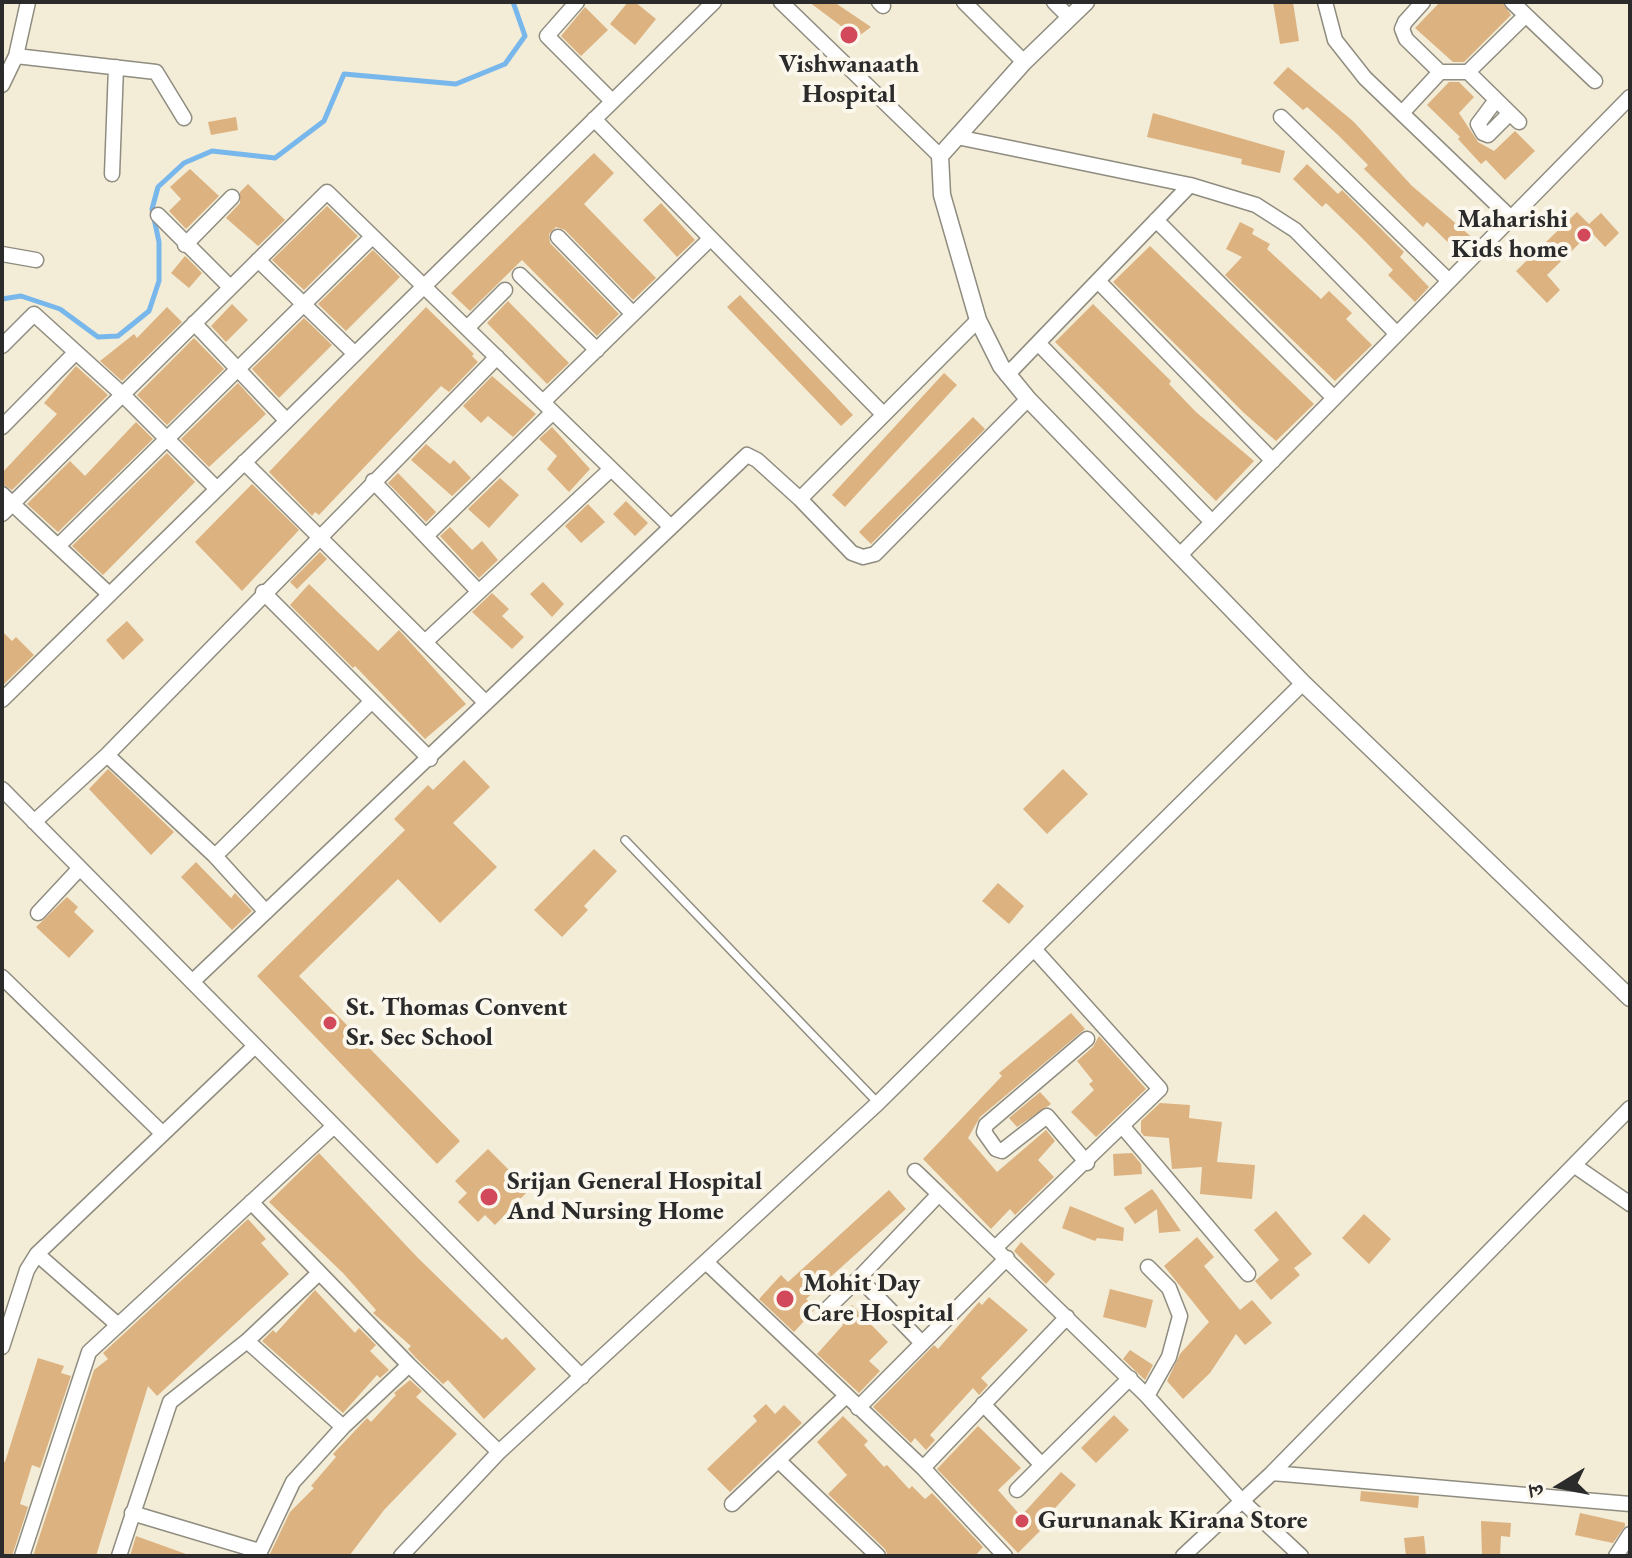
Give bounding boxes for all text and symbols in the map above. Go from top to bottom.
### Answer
marker: Vishwanaath Hospital [838,24,860,46]
place label: Vishwanaath Hospital [779,49,919,110]
place label: Maharishi Kids home [1451,204,1568,266]
marker: Maharishi Kids home [1575,226,1593,244]
place label: St. Thomas Convent Sr. Sec School [346,992,567,1054]
marker: St. Thomas Convent Sr. Sec School [321,1014,339,1032]
place label: Srijan General Hospital And Nursing Home [507,1166,762,1228]
marker: Srijan General Hospital And Nursing Home [478,1186,500,1208]
place label: Mohit Day Care Hospital [803,1268,954,1330]
marker: Mohit Day Care Hospital [774,1288,796,1310]
north arrow [1520,1446,1600,1526]
text: उ [1521,1482,1551,1498]
place label: Gurunanak Kirana Store [1038,1505,1308,1537]
marker: Gurunanak Kirana Store [1013,1512,1031,1530]

